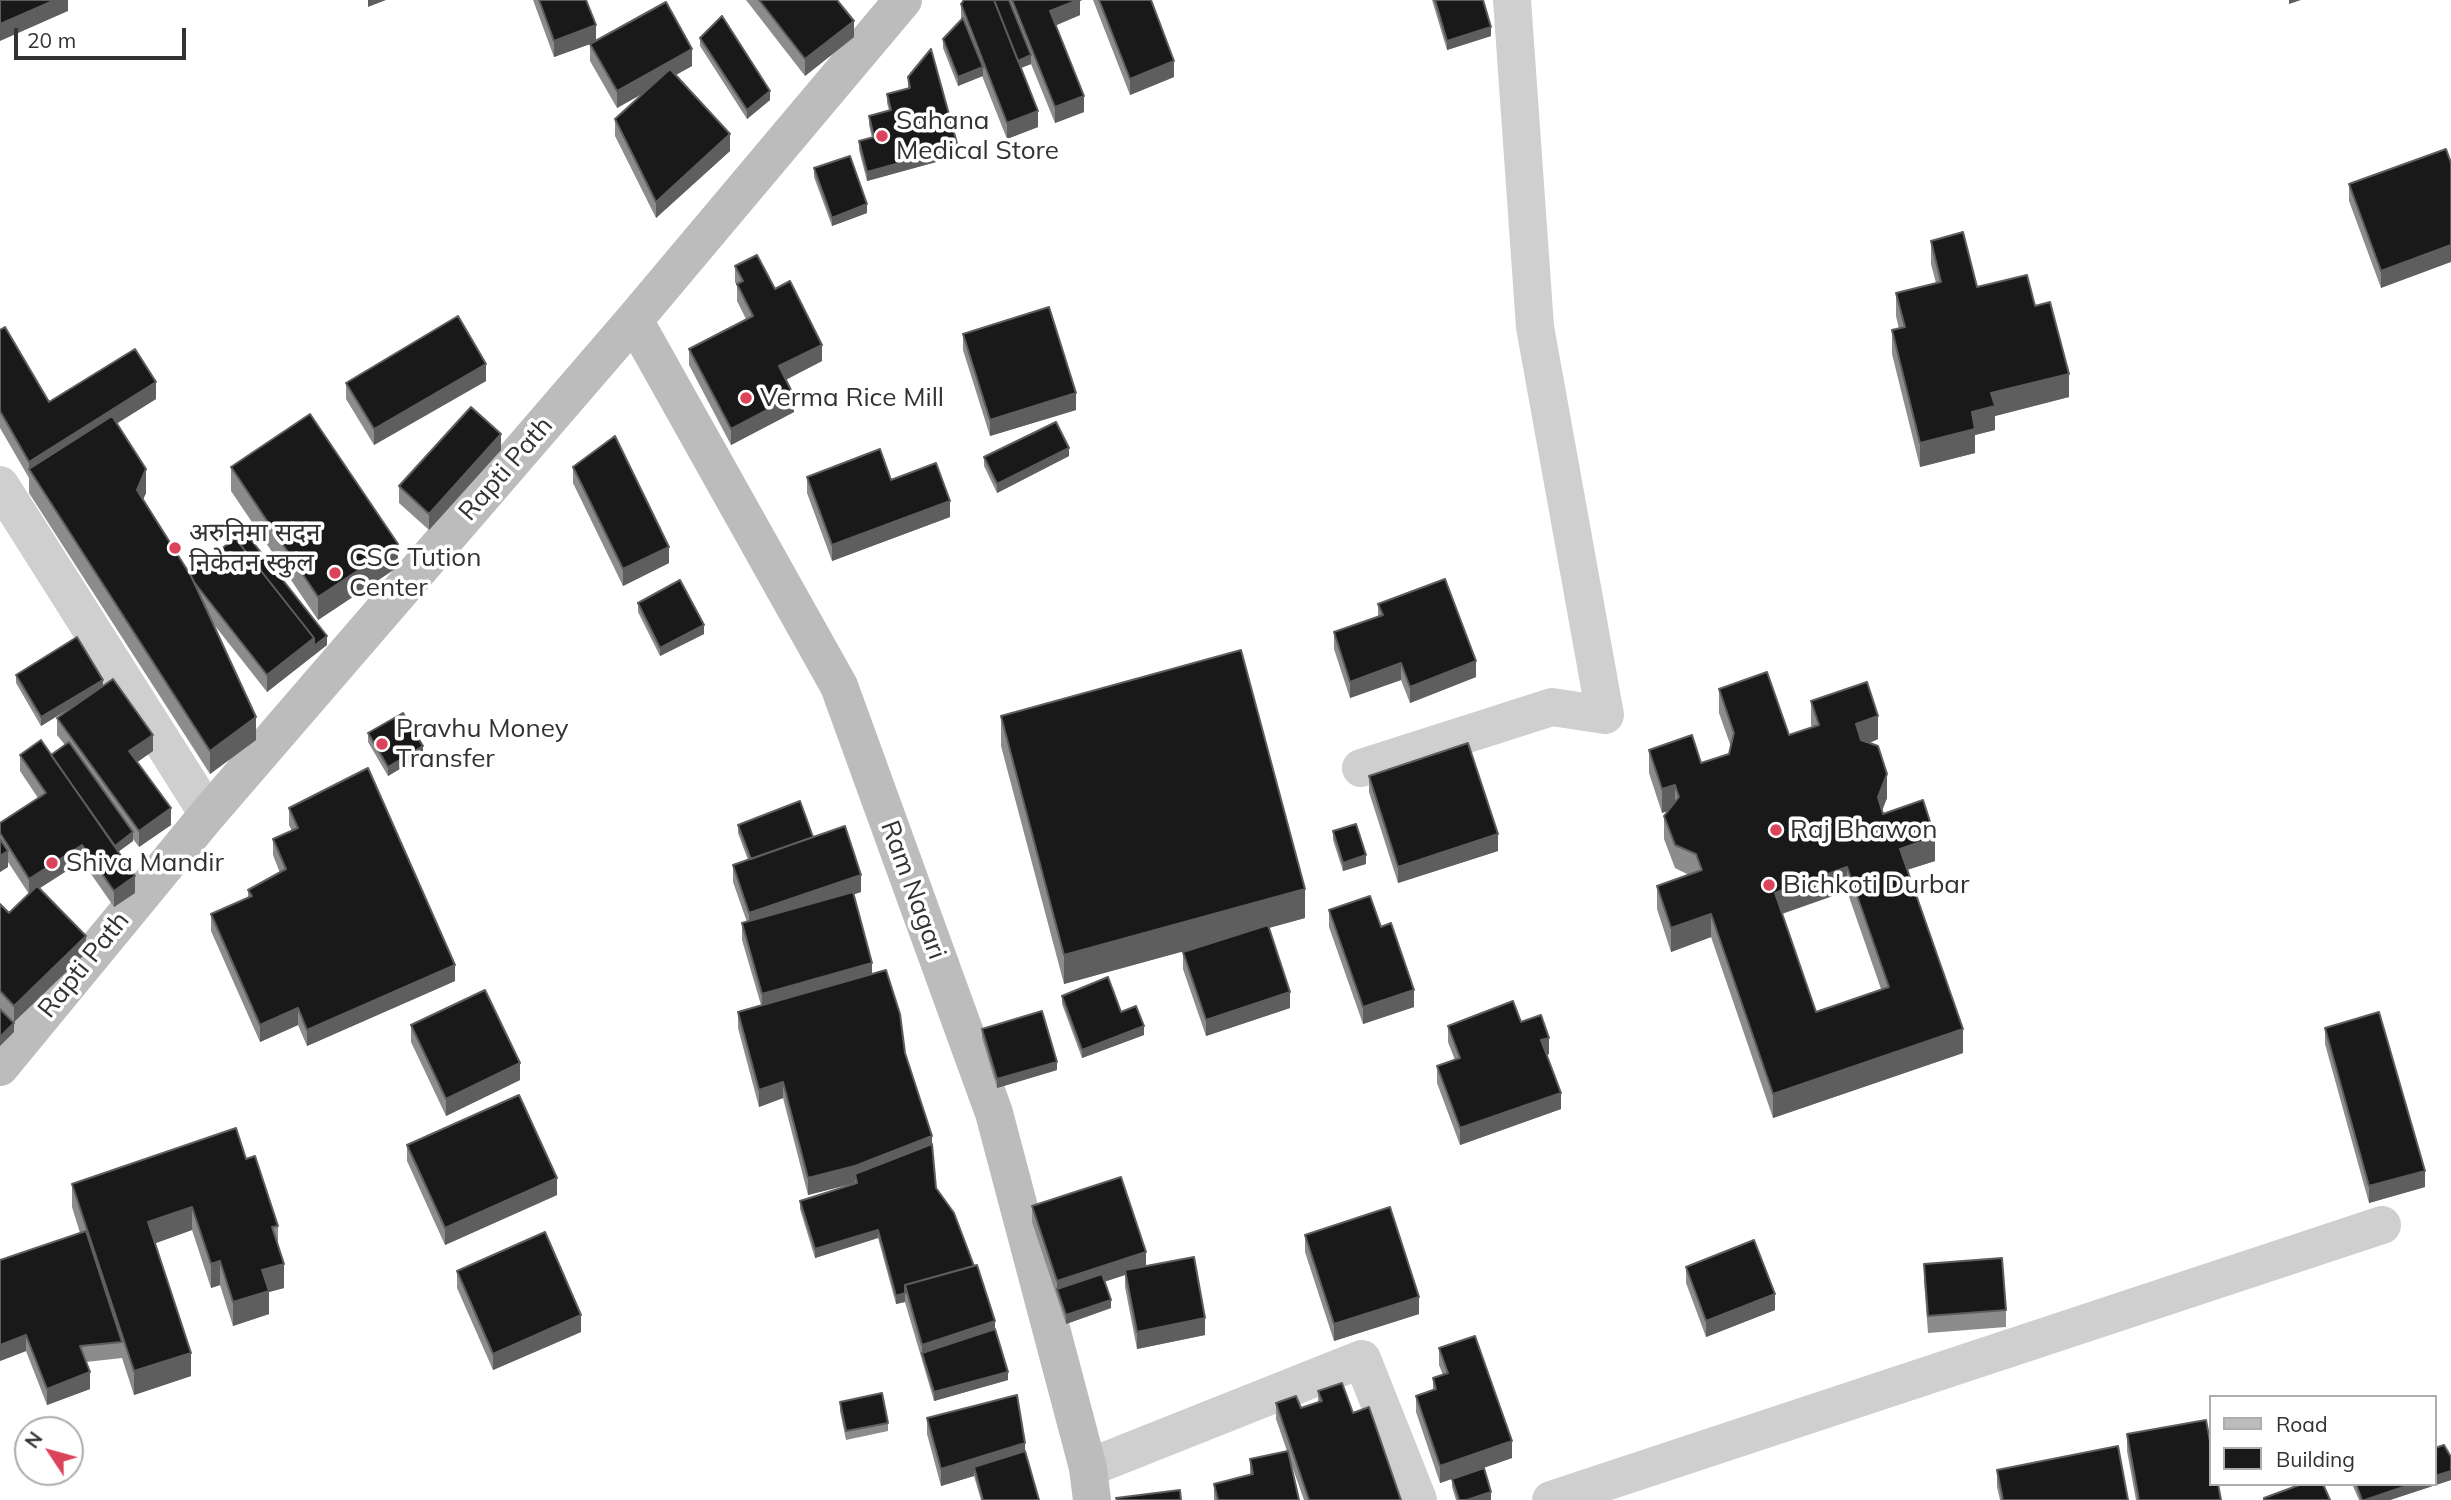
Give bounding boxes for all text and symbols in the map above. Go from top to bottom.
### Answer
scale bar [18,14,189,58]
text: 20 m [27,27,76,53]
place label: Sahana Medical Store [896,105,1059,166]
marker: Sahana Medical Store [874,128,890,144]
place label: Verma Rice Mill [760,382,944,414]
marker: Verma Rice Mill [738,390,754,406]
street label: Rapti Path [452,411,560,527]
place label: अरुनिमा सदन निकेतन स्कुल [189,517,320,578]
marker: अरुनिमा सदन निकेतन स्कुल [167,540,183,556]
place label: CSC Tution Center [349,542,481,604]
marker: CSC Tution Center [327,565,343,581]
place label: Pravhu Money Transfer [396,713,568,774]
marker: Pravhu Money Transfer [374,736,390,752]
place label: Raj Bhawon [1790,814,1937,846]
street label: Ram Nagari [874,816,952,964]
marker: Raj Bhawon [1768,822,1784,838]
place label: Shiva Mandir [66,847,224,879]
marker: Shiva Mandir [44,855,60,871]
place label: Bichkoti Durbar [1783,869,1969,901]
marker: Bichkoti Durbar [1761,877,1777,893]
street label: Rapti Path [32,906,136,1024]
legend [2210,1395,2437,1486]
text: Road [2276,1411,2327,1437]
north arrow [14,1416,84,1486]
text: N [20,1427,48,1453]
text: Building [2276,1446,2355,1472]

